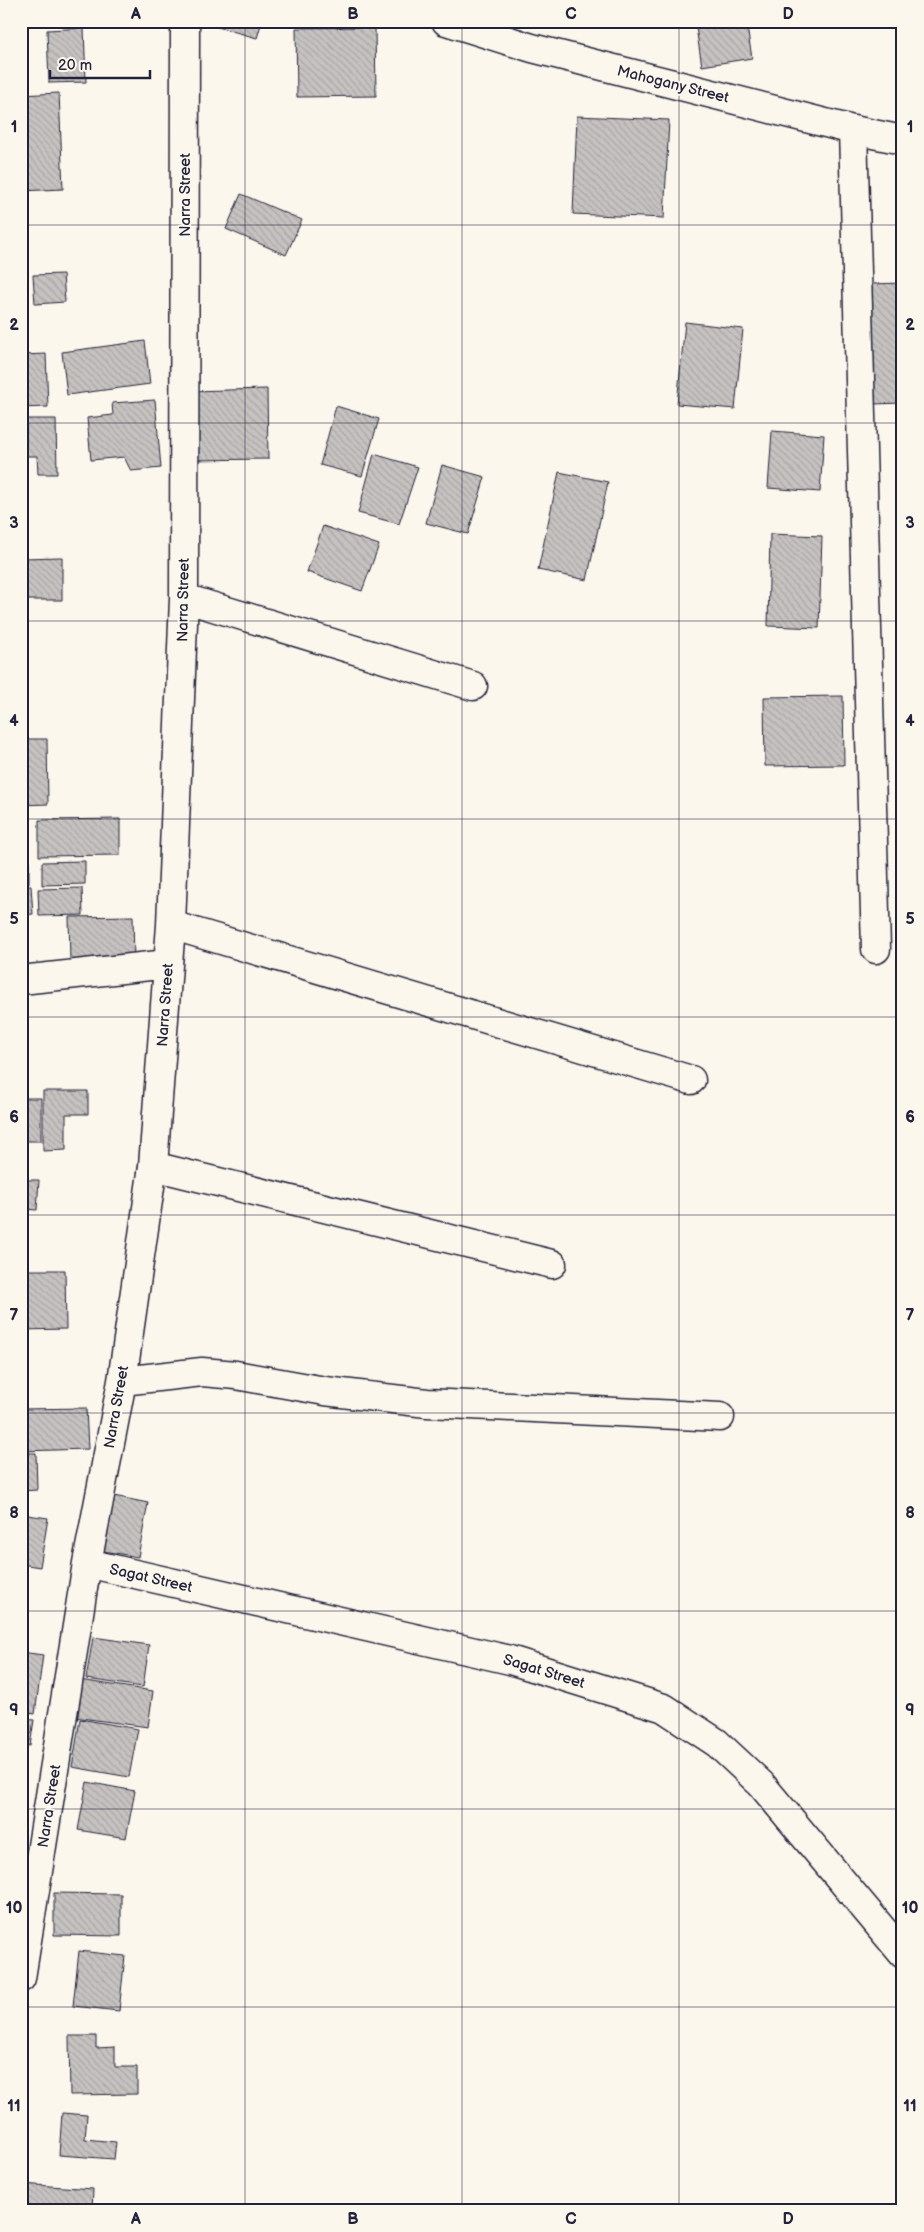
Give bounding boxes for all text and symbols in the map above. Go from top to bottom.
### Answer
text: A [130,5,141,24]
text: B [347,5,359,24]
text: C [565,5,577,24]
text: D [782,5,794,24]
scale bar [50,48,150,80]
text: 20 m [58,56,92,75]
street label: Mahogany Street [615,61,731,108]
text: 1 [11,118,17,137]
text: 1 [907,118,913,137]
street label: Narra Street [176,153,195,237]
text: 2 [9,316,19,335]
text: 2 [905,316,915,335]
text: 3 [9,514,19,533]
text: 3 [905,514,915,533]
street label: Narra Street [173,558,194,642]
text: 4 [9,712,19,731]
text: 4 [905,712,915,731]
text: 5 [9,910,19,929]
text: 5 [905,910,915,929]
street label: Narra Street [153,962,178,1047]
text: 6 [9,1108,19,1127]
text: 6 [905,1108,915,1127]
text: 7 [10,1306,19,1325]
text: 7 [906,1306,915,1325]
street label: Narra Street [100,1364,133,1450]
text: 8 [9,1504,19,1523]
text: 8 [905,1504,915,1523]
street label: Sagat Street [108,1560,194,1597]
street label: Sagat Street [501,1650,587,1693]
text: 9 [9,1701,19,1720]
text: 9 [905,1701,915,1720]
street label: Narra Street [34,1763,65,1849]
text: 10 [6,1899,22,1918]
text: 10 [902,1899,918,1918]
text: 11 [7,2097,21,2116]
text: 11 [903,2097,917,2116]
text: A [130,2210,141,2229]
text: B [347,2210,359,2229]
text: C [565,2210,577,2229]
text: D [782,2210,794,2229]

